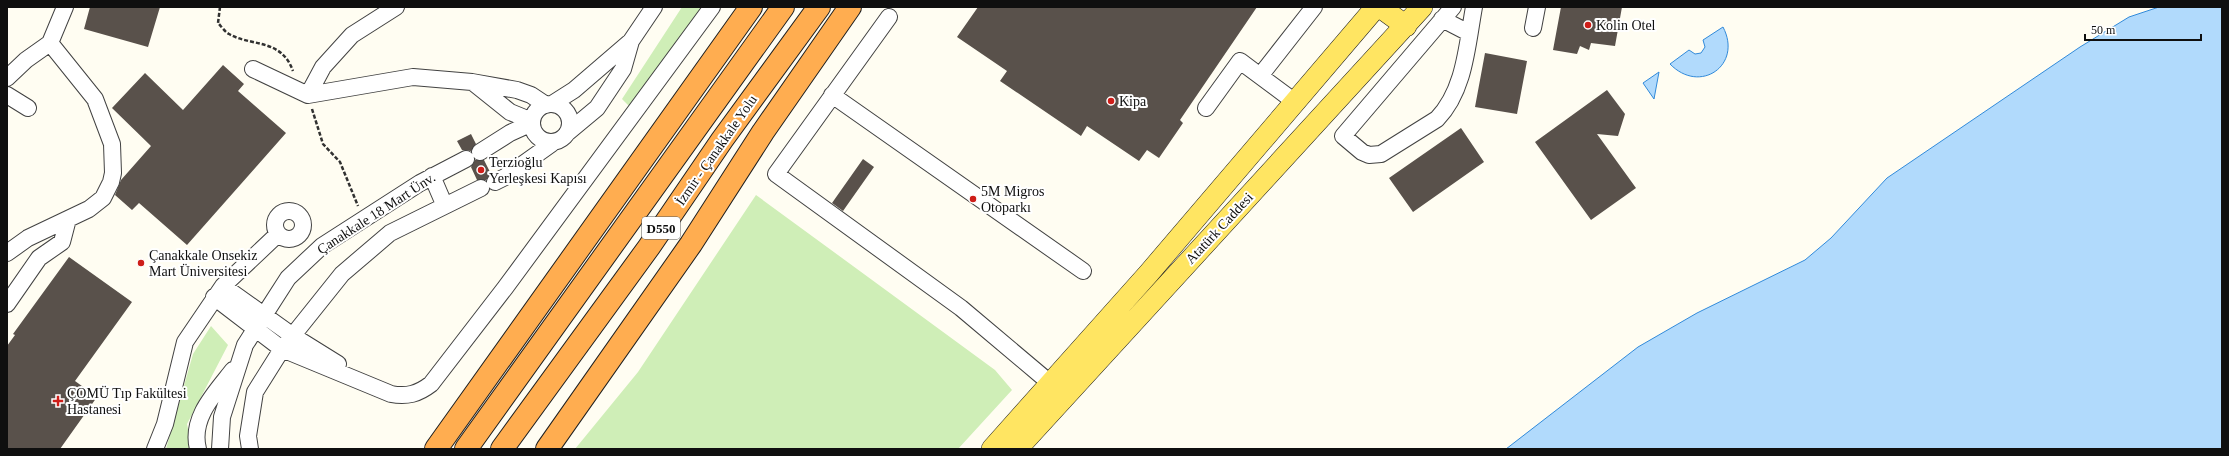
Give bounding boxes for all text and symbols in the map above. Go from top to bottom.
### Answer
scale bar [2085,16,2201,42]
place label: Kolin Otel [1596,18,1656,33]
marker: Kolin Otel [1583,20,1593,30]
text: 50 m [2091,23,2116,37]
street label: İzmir - Çanakkale Yolu [673,92,760,208]
place label: Kipa [1119,94,1147,109]
marker: Kipa [1106,96,1116,106]
place label: Terzioğlu Yerleşkesi Kapısı [489,155,587,186]
marker: Terzioğlu Yerleşkesi Kapısı [476,165,486,175]
street label: Çanakkale 18 Mart Ünv. [314,169,438,257]
place label: 5M Migros Otoparkı [981,184,1044,215]
street label: Atatürk Caddesi [1183,190,1256,267]
marker: 5M Migros Otoparkı [968,194,978,204]
road number: D550 [642,217,680,239]
place label: Çanakkale Onsekiz Mart Üniversitesi [149,248,257,279]
marker: Çanakkale Onsekiz Mart Üniversitesi [136,258,146,268]
place label: ÇOMÜ Tıp Fakültesi Hastanesi [67,385,187,417]
marker: ÇOMÜ Tıp Fakültesi Hastanesi [52,395,64,407]

